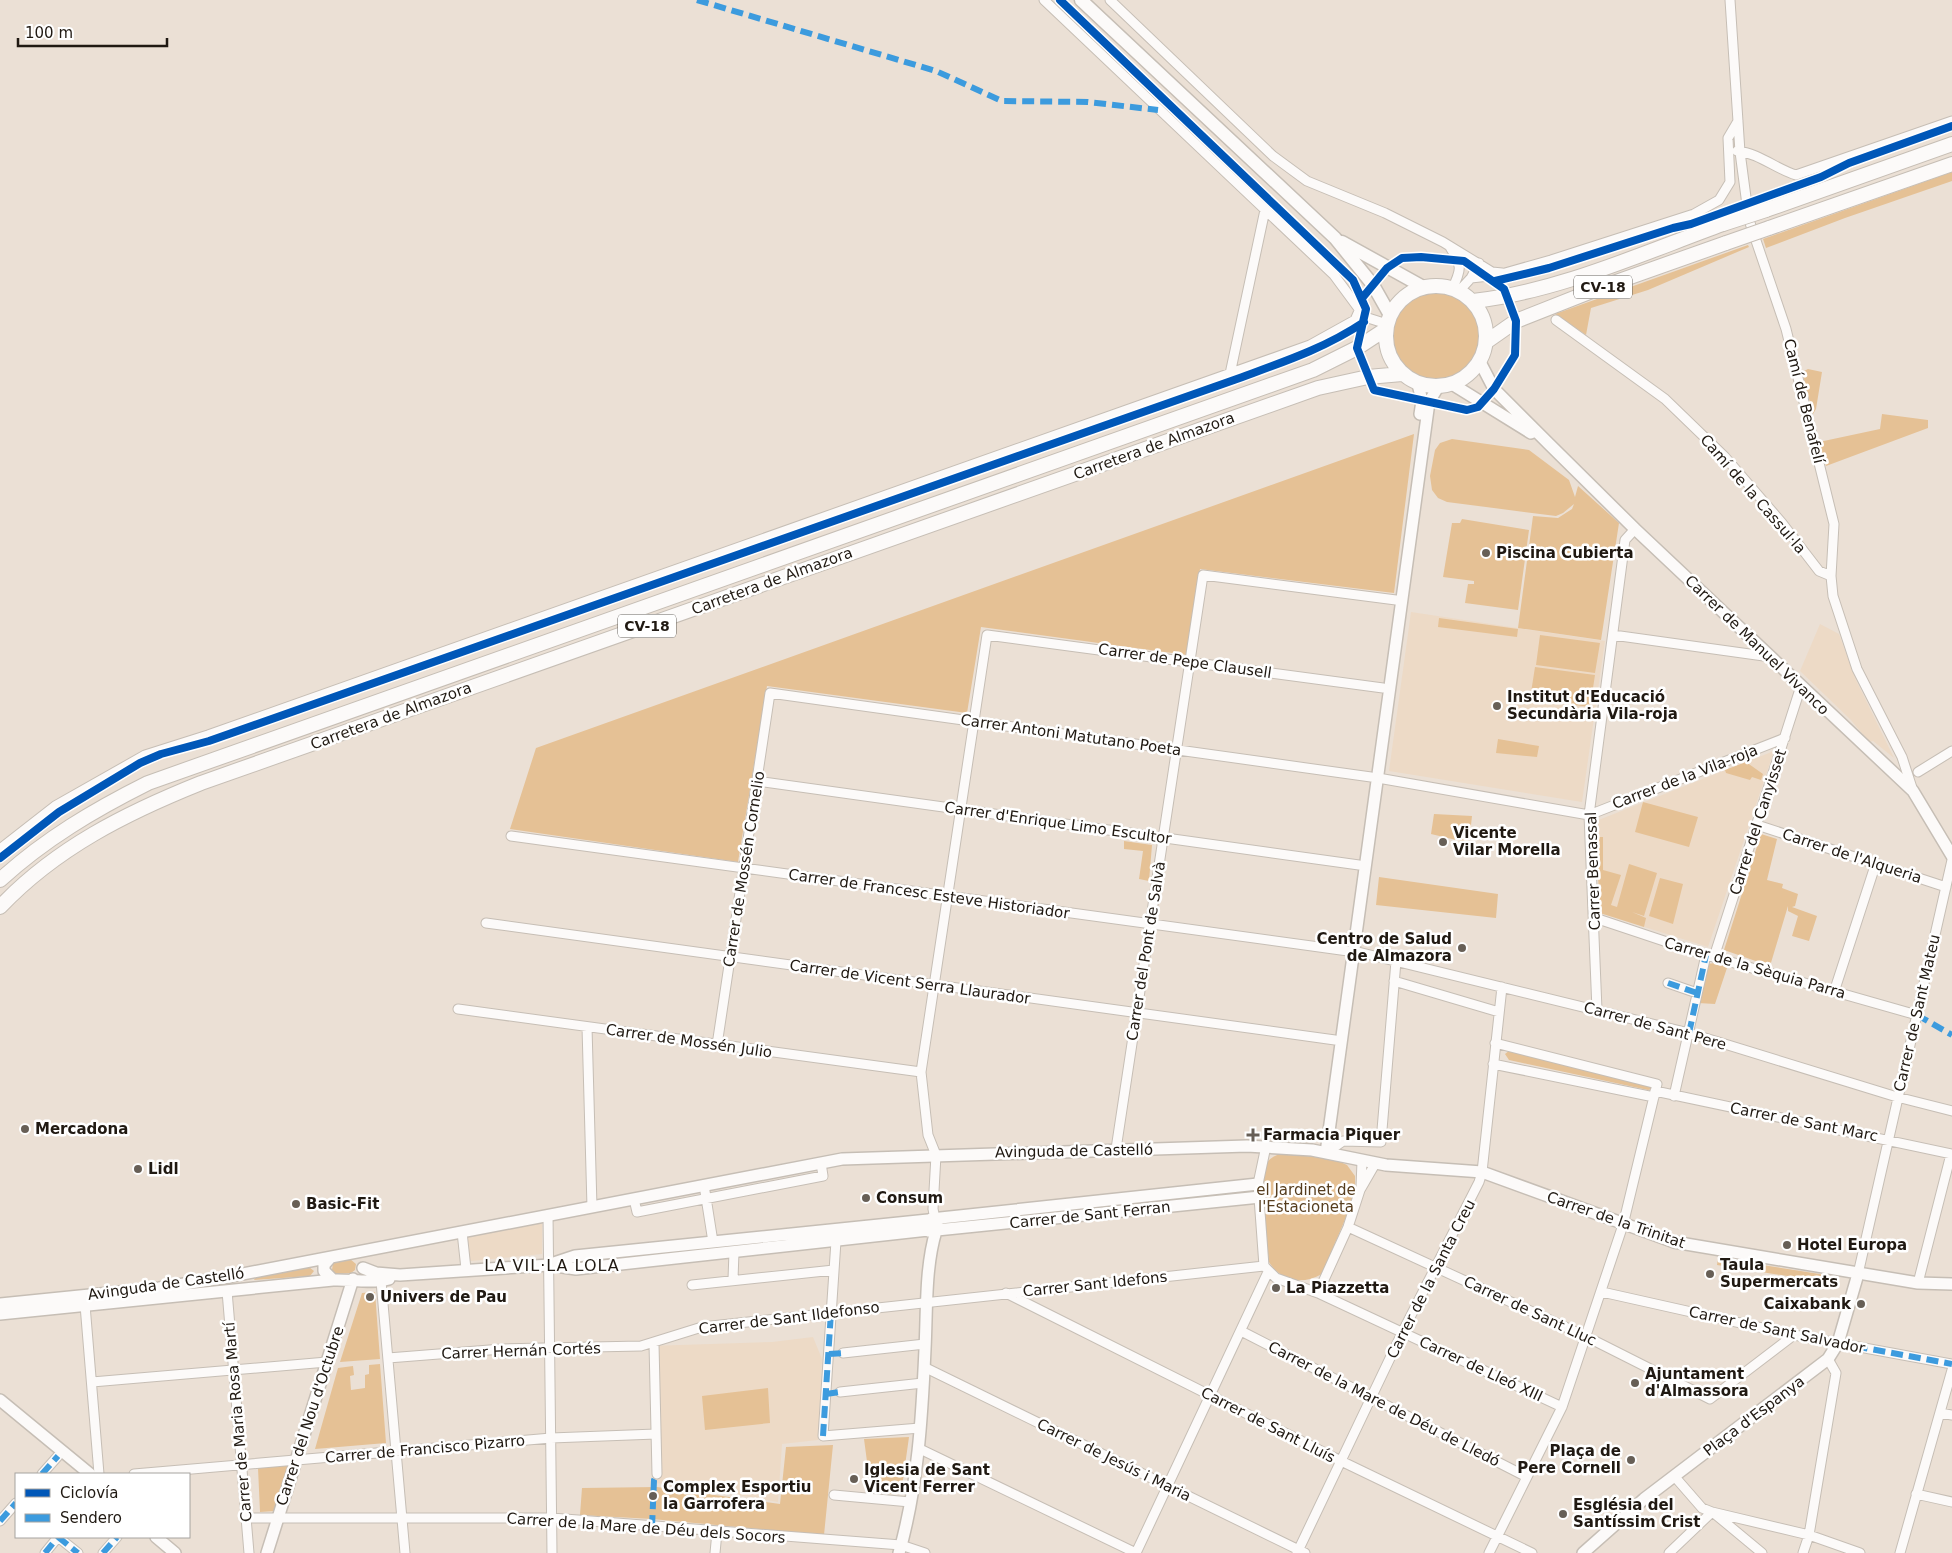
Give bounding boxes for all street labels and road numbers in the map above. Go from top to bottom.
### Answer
road number: CV-18 [1574,276,1632,298]
street label: Camí de Benafelí [1780,337,1828,466]
street label: Carretera de Almazora [1071,408,1237,484]
street label: Camí de la Cassul·la [1696,431,1810,557]
street label: Carretera de Almazora [689,543,855,619]
street label: Carrer de Manuel Vivanco [1681,571,1833,719]
road number: CV-18 [618,614,676,638]
street label: Carrer de Pepe Clausell [1097,640,1273,682]
street label: Carretera de Almazora [308,678,474,754]
street label: Carrer Antoni Matutano Poeta [959,711,1183,759]
street label: Carrer de la Vila-roja [1610,741,1760,813]
street label: Carrer del Canyisset [1726,747,1790,897]
street label: Carrer de Mossén Cornelio [720,770,768,968]
street label: Carrer d'Enrique Limo Escultor [943,798,1173,848]
street label: Carrer Benassal [1582,811,1604,931]
street label: Carrer de l'Alqueria [1780,825,1924,887]
street label: Carrer del Pont de Salvà [1123,860,1169,1042]
street label: Carrer de Francesc Esteve Historiador [787,865,1072,923]
street label: Carrer de la Sèquia Parra [1662,933,1848,1003]
street label: Carrer de Sant Mateu [1890,933,1944,1093]
street label: Carrer de Vicent Serra Llaurador [788,956,1032,1008]
street label: Carrer de Sant Pere [1582,998,1728,1054]
street label: Carrer de Mossén Julio [605,1020,773,1062]
street label: Carrer de Sant Marc [1729,1099,1879,1145]
street label: Avinguda de Castelló [995,1141,1153,1161]
street label: Carrer de la Trinitat [1544,1188,1688,1252]
street label: Carrer de la Santa Creu [1383,1196,1479,1362]
street label: Carrer de Sant Ferran [1009,1198,1171,1232]
street label: Avinguda de Castelló [86,1264,246,1304]
street label: Carrer Sant Idefons [1022,1267,1168,1301]
street label: Carrer de Sant Lluc [1461,1272,1599,1350]
street label: Carrer de Sant Ildefonso [697,1298,881,1338]
street label: Carrer de Sant Salvador [1687,1303,1868,1358]
street label: Carrer de Maria Rosa Martí [220,1320,256,1523]
street label: Carrer del Nou d'Octubre [272,1324,348,1508]
street label: Carrer de Lleó XIII [1416,1332,1546,1406]
street label: Carrer de la Mare de Déu de Lledó [1265,1337,1503,1471]
street label: Carrer Hernán Cortés [441,1339,601,1363]
street label: Plaça d'Espanya [1700,1372,1808,1460]
street label: Carrer de Sant Lluís [1198,1383,1338,1467]
street label: Carrer de Jesús i Maria [1034,1415,1194,1505]
street label: Carrer de Francisco Pizarro [324,1431,526,1467]
street label: Carrer de la Mare de Déu dels Socors [506,1509,786,1547]

